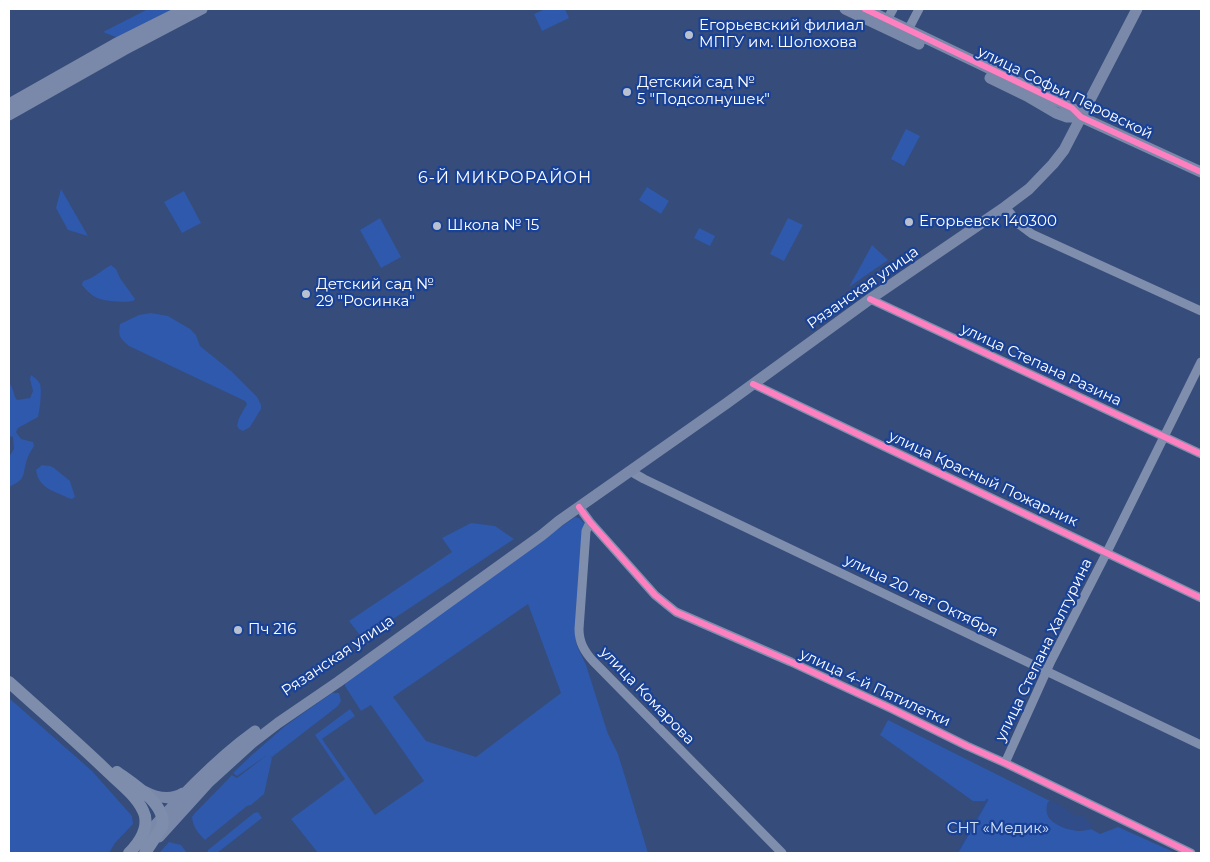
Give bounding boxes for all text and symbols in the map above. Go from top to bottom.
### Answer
place label: Егорьевский филиал МПГУ им. Шолохова [699,17,864,52]
marker: Егорьевский филиал МПГУ им. Шолохова [683,29,695,41]
street label: улица Софьи Перовской [975,43,1155,143]
place label: Детский сад № 5 "Подсолнушек" [637,74,770,109]
marker: Детский сад № 5 "Подсолнушек" [621,86,633,98]
district label: 6-Й МИКРОРАЙОН [416,168,594,188]
place label: Егорьевск 140300 [919,213,1057,231]
marker: Егорьевск 140300 [903,216,915,228]
place label: Школа № 15 [447,217,539,235]
marker: Школа № 15 [431,220,443,232]
street label: Рязанская улица [804,243,922,333]
place label: Детский сад № 29 "Росинка" [316,276,434,311]
marker: Детский сад № 29 "Росинка" [300,288,312,300]
street label: улица Степана Разина [958,320,1124,410]
street label: улица Красный Пожарник [885,427,1081,531]
street label: улица 20 лет Октября [841,551,1001,641]
street label: улица Степана Халтурина [992,555,1096,745]
street label: Рязанская улица [278,612,398,700]
place label: Пч 216 [248,621,296,639]
marker: Пч 216 [232,624,244,636]
street label: улица Комарова [596,643,698,749]
street label: улица 4-й Пятилетки [797,645,953,731]
park label: СНТ «Медик» [947,820,1049,838]

